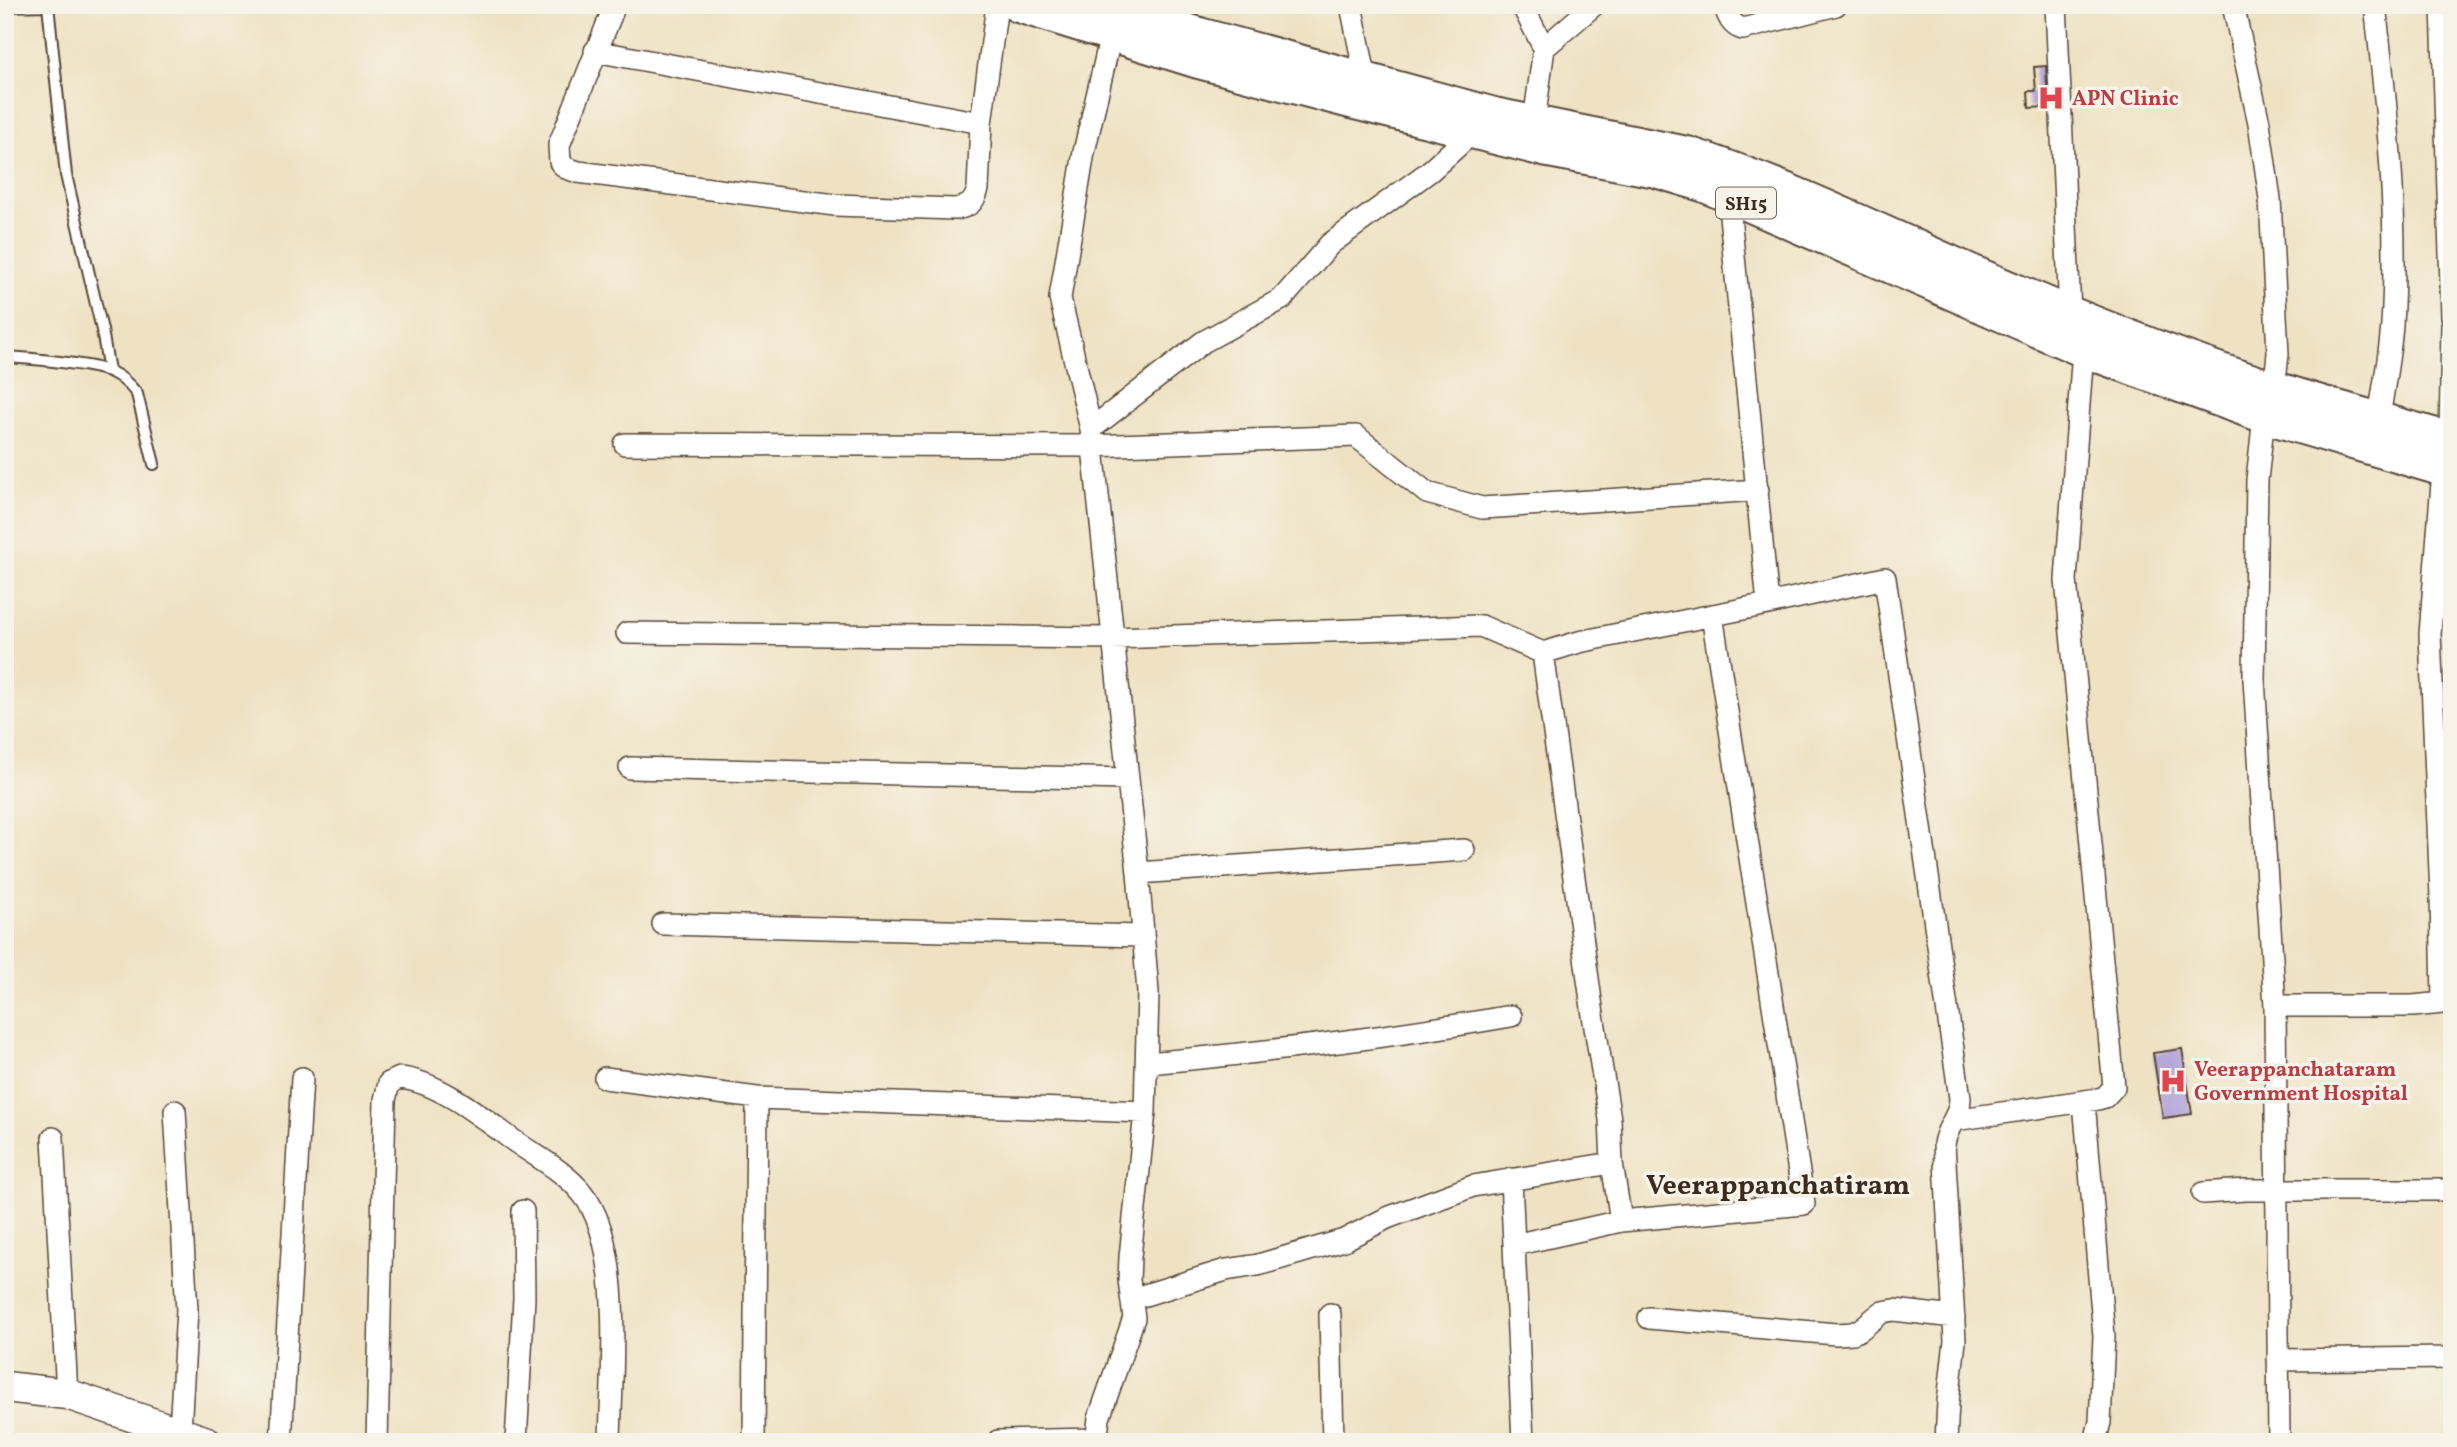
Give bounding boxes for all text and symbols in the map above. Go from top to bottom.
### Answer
hospital icon: APN Clinic [2036,83,2066,113]
place label: APN Clinic [2072,85,2179,114]
road number: SH15 [1716,188,1776,218]
place label: Veerappanchataram Government Hospital [2194,1056,2408,1109]
hospital icon: Veerappanchataram Government Hospital [2158,1066,2188,1096]
district label: Veerappanchatiram [1646,1167,1910,1206]

